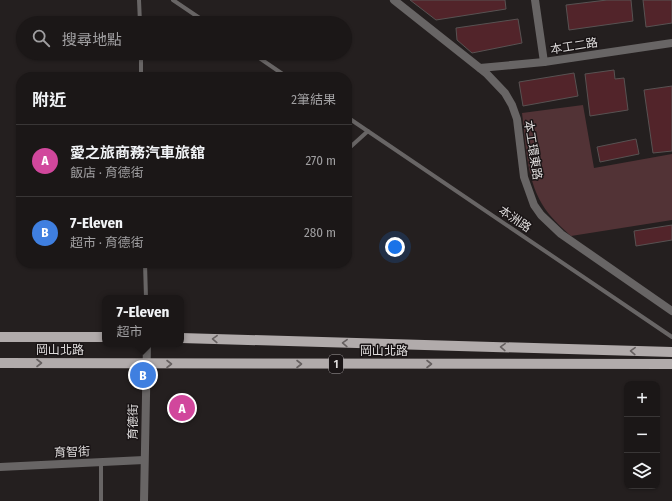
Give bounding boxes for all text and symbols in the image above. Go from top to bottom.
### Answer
search box [16,16,352,60]
icon: search [30,27,52,49]
text: 搜尋地點 [62,31,122,49]
street label: 本工二路 [549,35,599,57]
text: 附近 [32,90,66,111]
text: 2筆結果 [291,92,336,107]
street label: 本工環東路 [521,119,545,181]
text: 愛之旅商務汽車旅舘 [70,144,205,162]
text: A [41,153,49,168]
text: 270 m [305,153,336,168]
text: 飯店 · 育德街 [70,165,144,180]
street label: 本洲路 [496,203,534,235]
text: 7-Eleven [70,214,123,232]
text: B [41,225,49,240]
text: 280 m [304,225,336,240]
text: 超市 · 育德街 [70,235,144,250]
your location [385,237,405,257]
popup [102,295,184,347]
text: 7-Eleven [117,303,169,321]
text: 超市 [117,324,143,339]
one-way arrow [212,335,218,343]
one-way arrow [342,338,348,347]
street label: 岡山北路 [36,343,84,357]
one-way arrow [500,343,506,351]
street label: 岡山北路 [360,344,408,358]
one-way arrow [630,347,636,355]
road number: 1 [329,355,343,373]
one-way arrow [36,359,42,367]
pin: B [130,360,156,390]
one-way arrow [166,360,172,368]
one-way arrow [296,360,302,368]
one-way arrow [426,360,432,368]
map controls [624,381,660,489]
button: + [624,381,660,417]
pin: A [169,393,195,423]
street label: 育德街 [126,404,140,440]
button: − [624,417,660,453]
street label: 育智街 [54,444,90,460]
button: layers [624,453,660,489]

